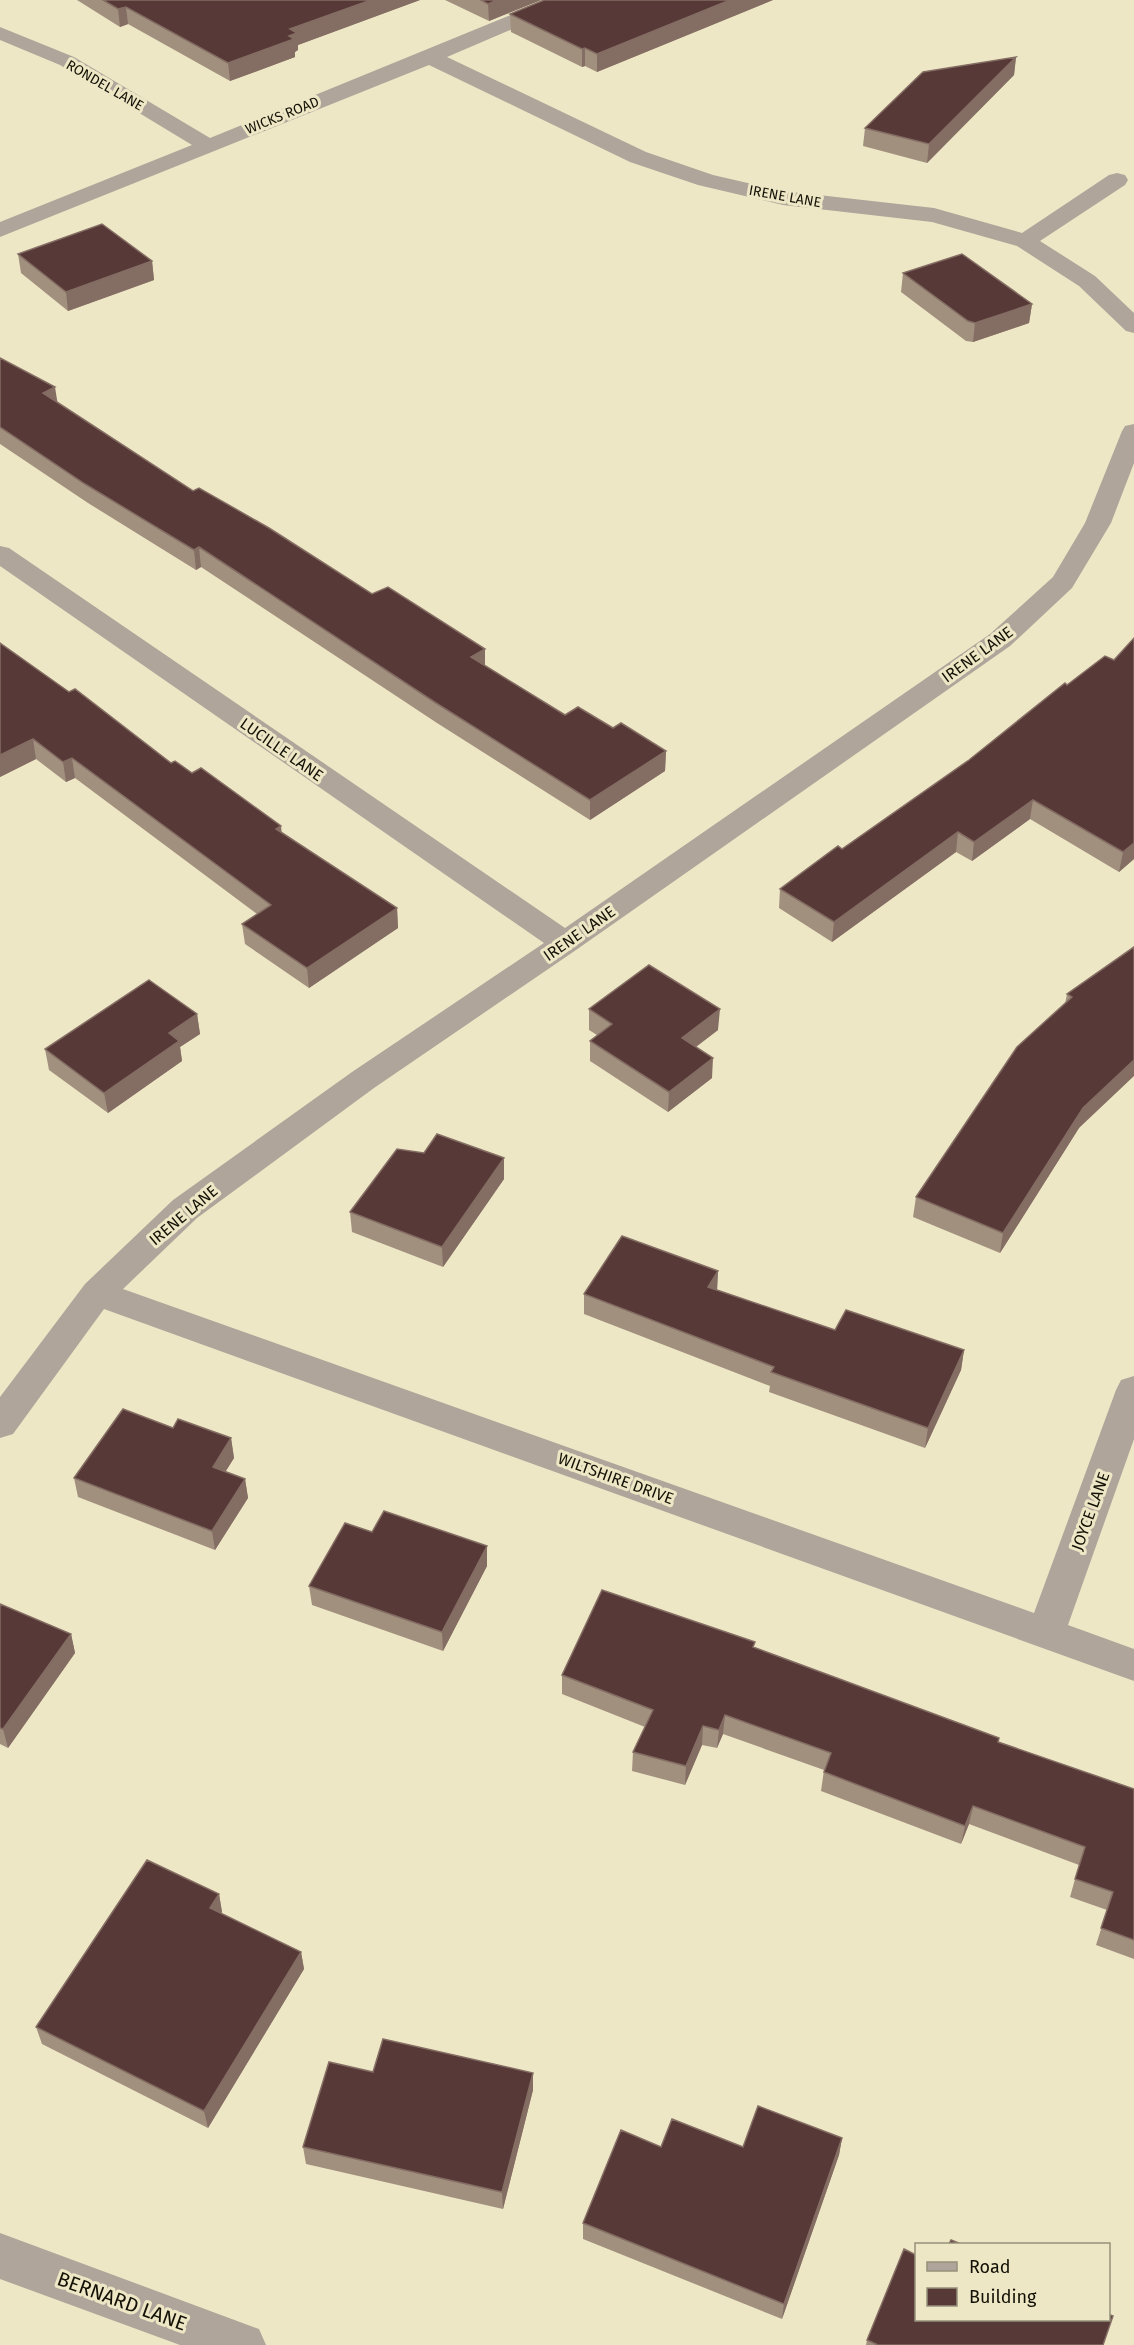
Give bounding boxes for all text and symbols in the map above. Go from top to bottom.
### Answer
street label: RONDEL LANE [63,56,147,115]
street label: WICKS ROAD [243,93,321,138]
street label: IRENE LANE [748,182,822,211]
street label: IRENE LANE [938,622,1017,687]
street label: LUCILLE LANE [236,714,327,785]
street label: IRENE LANE [540,902,619,965]
street label: IRENE LANE [145,1181,221,1249]
street label: WILTSHIRE DRIVE [555,1449,676,1508]
street label: JOYCE LANE [1067,1469,1113,1553]
legend [915,2243,1110,2321]
text: Road [969,2256,1011,2278]
street label: BERNARD LANE [54,2266,190,2336]
text: Building [969,2286,1037,2308]

